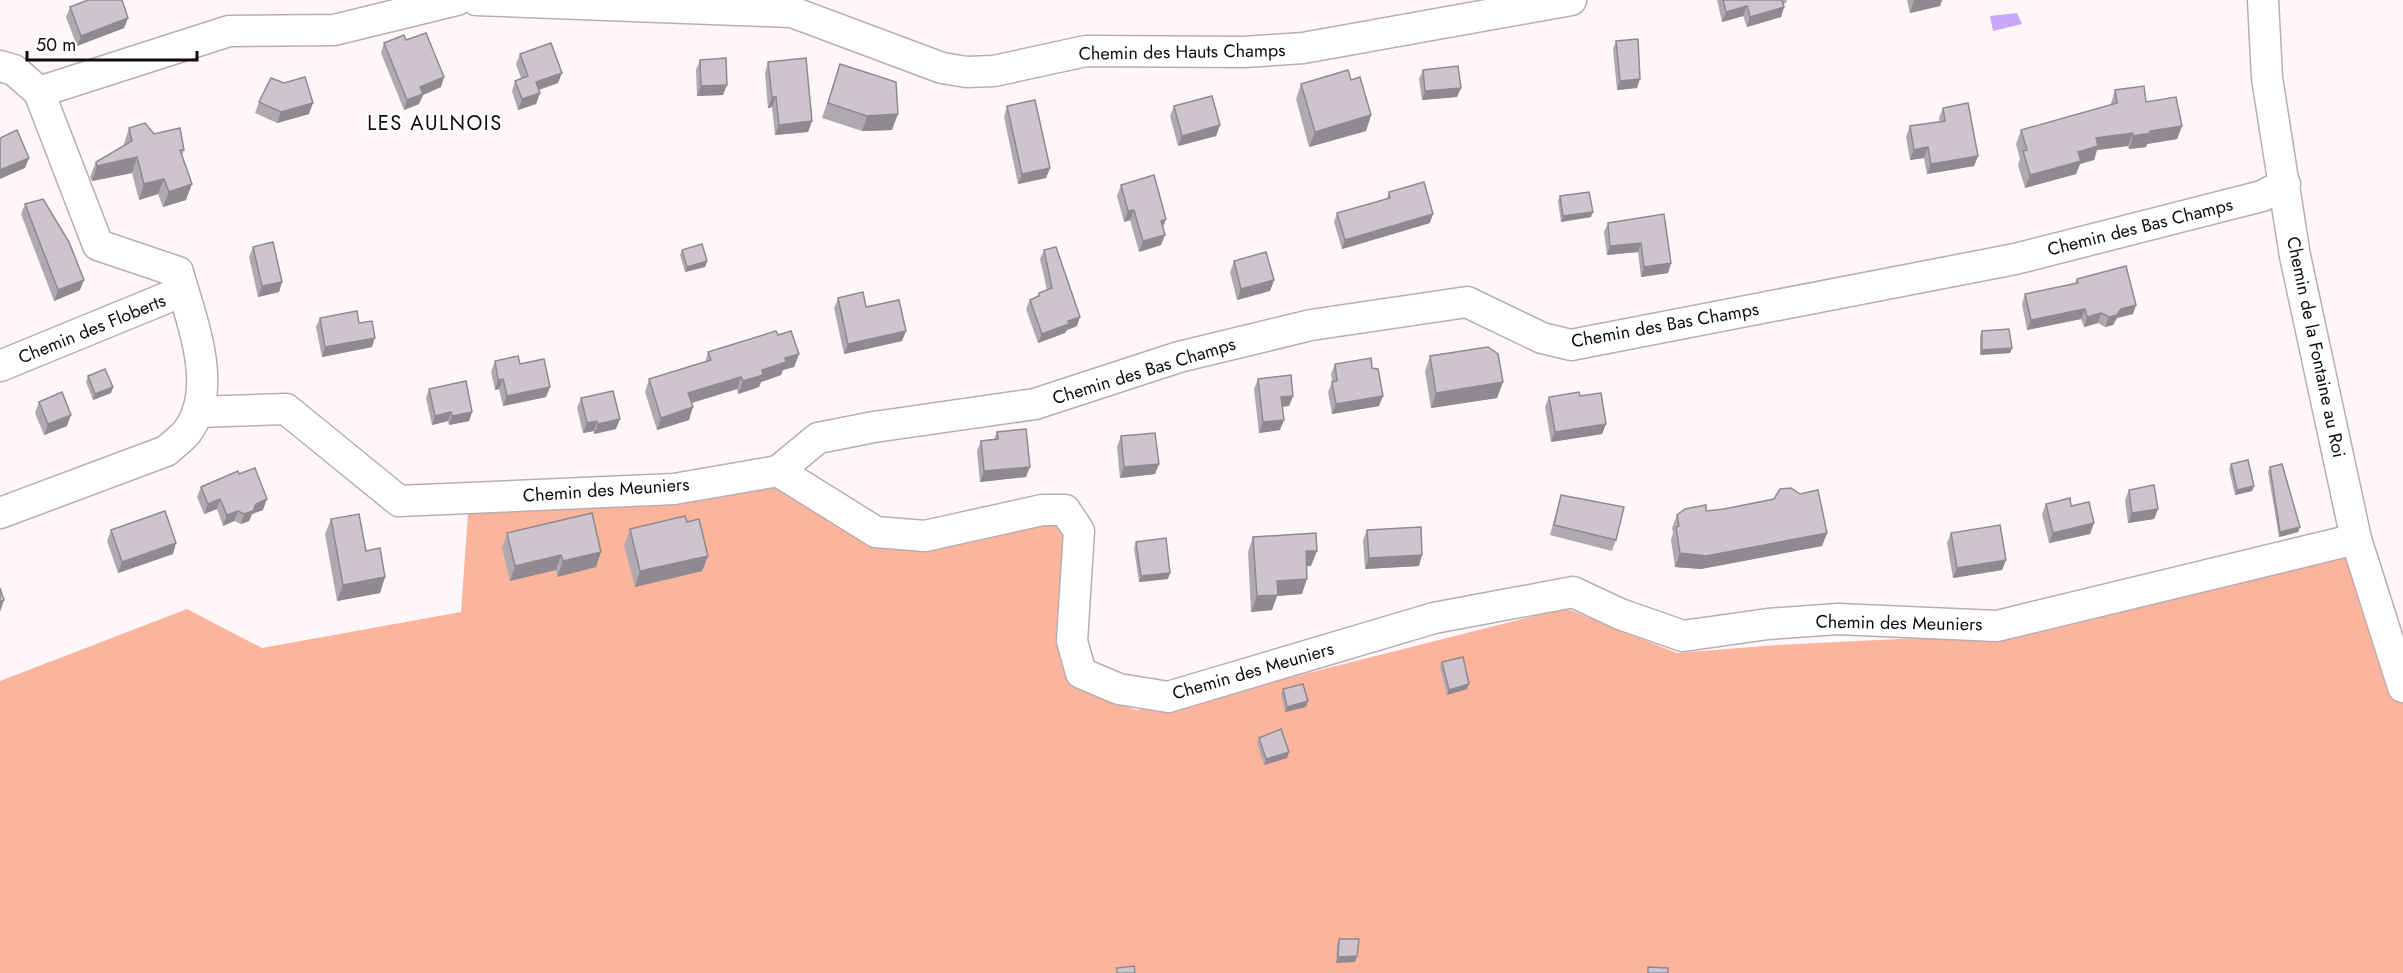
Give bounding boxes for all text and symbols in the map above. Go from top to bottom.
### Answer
scale bar [27,24,196,62]
text: 50 m [36,32,76,58]
street label: Chemin des Hauts Champs [1078,37,1286,67]
district label: LES AULNOIS [367,109,503,138]
street label: Chemin des Bas Champs [2045,191,2235,263]
street label: Chemin de la Fontaine au Roi [2280,234,2352,460]
street label: Chemin des Floberts [14,288,170,370]
street label: Chemin des Bas Champs [1569,296,1761,354]
street label: Chemin des Bas Champs [1049,331,1239,411]
street label: Chemin des Meuniers [522,471,690,509]
street label: Chemin des Meuniers [1815,609,1983,637]
street label: Chemin des Meuniers [1169,635,1337,707]

